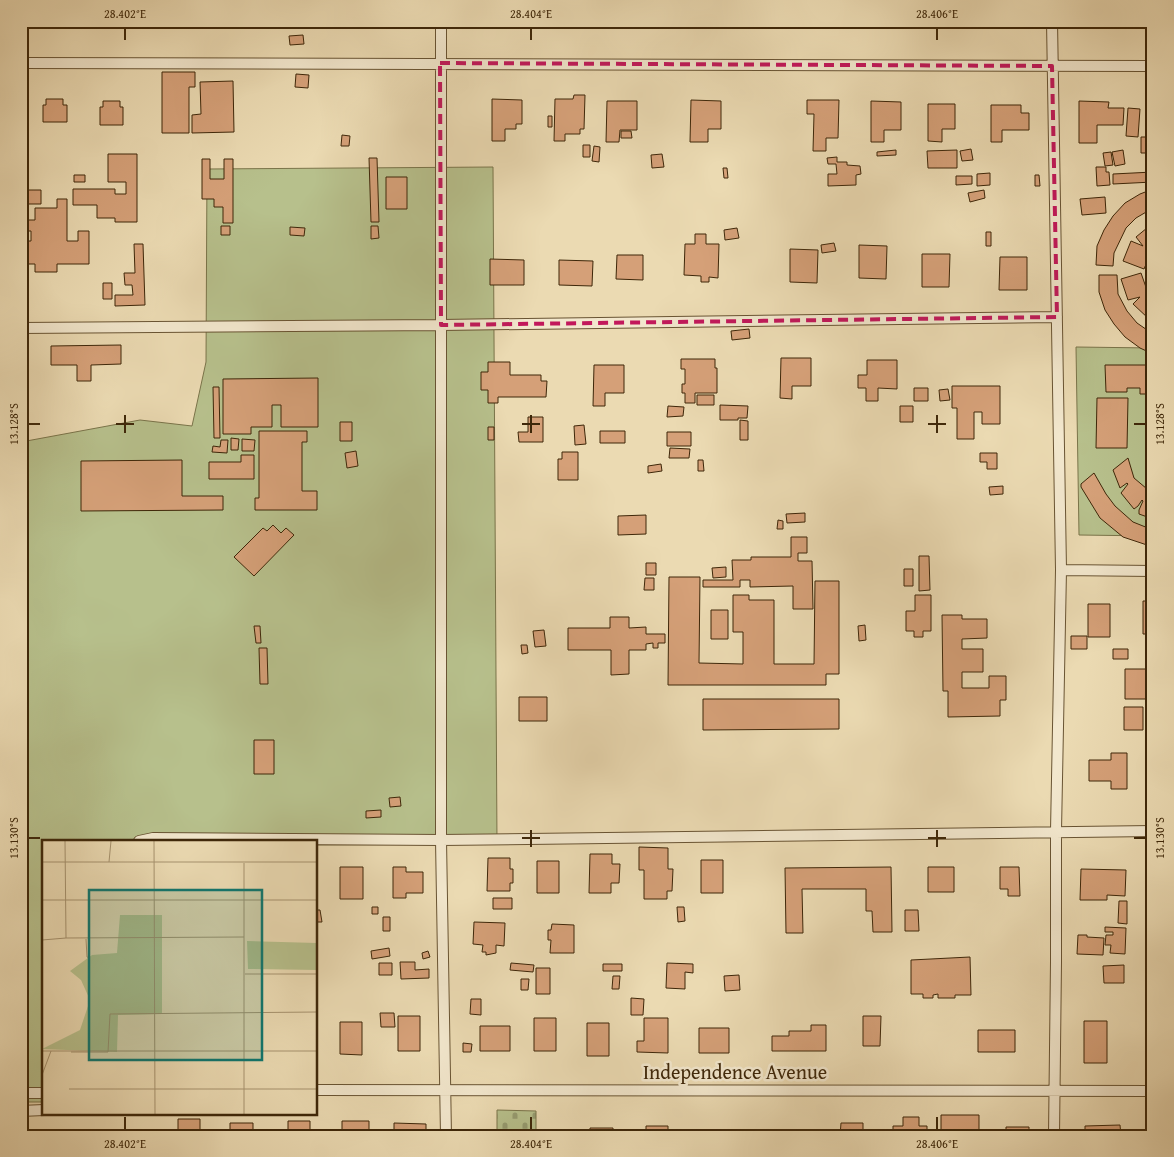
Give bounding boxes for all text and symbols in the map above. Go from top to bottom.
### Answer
text: 28.402°E [104,5,146,22]
text: 28.404°E [510,5,552,22]
text: 28.406°E [916,5,958,22]
text: 13.128°S [5,403,22,445]
text: 13.128°S [1151,403,1168,445]
text: 13.130°S [5,817,22,859]
text: 13.130°S [1151,817,1168,859]
inset map [42,840,318,1114]
street label: Independence Avenue [643,1057,827,1086]
text: 28.402°E [104,1135,146,1152]
text: 28.404°E [510,1135,552,1152]
text: 28.406°E [916,1135,958,1152]

